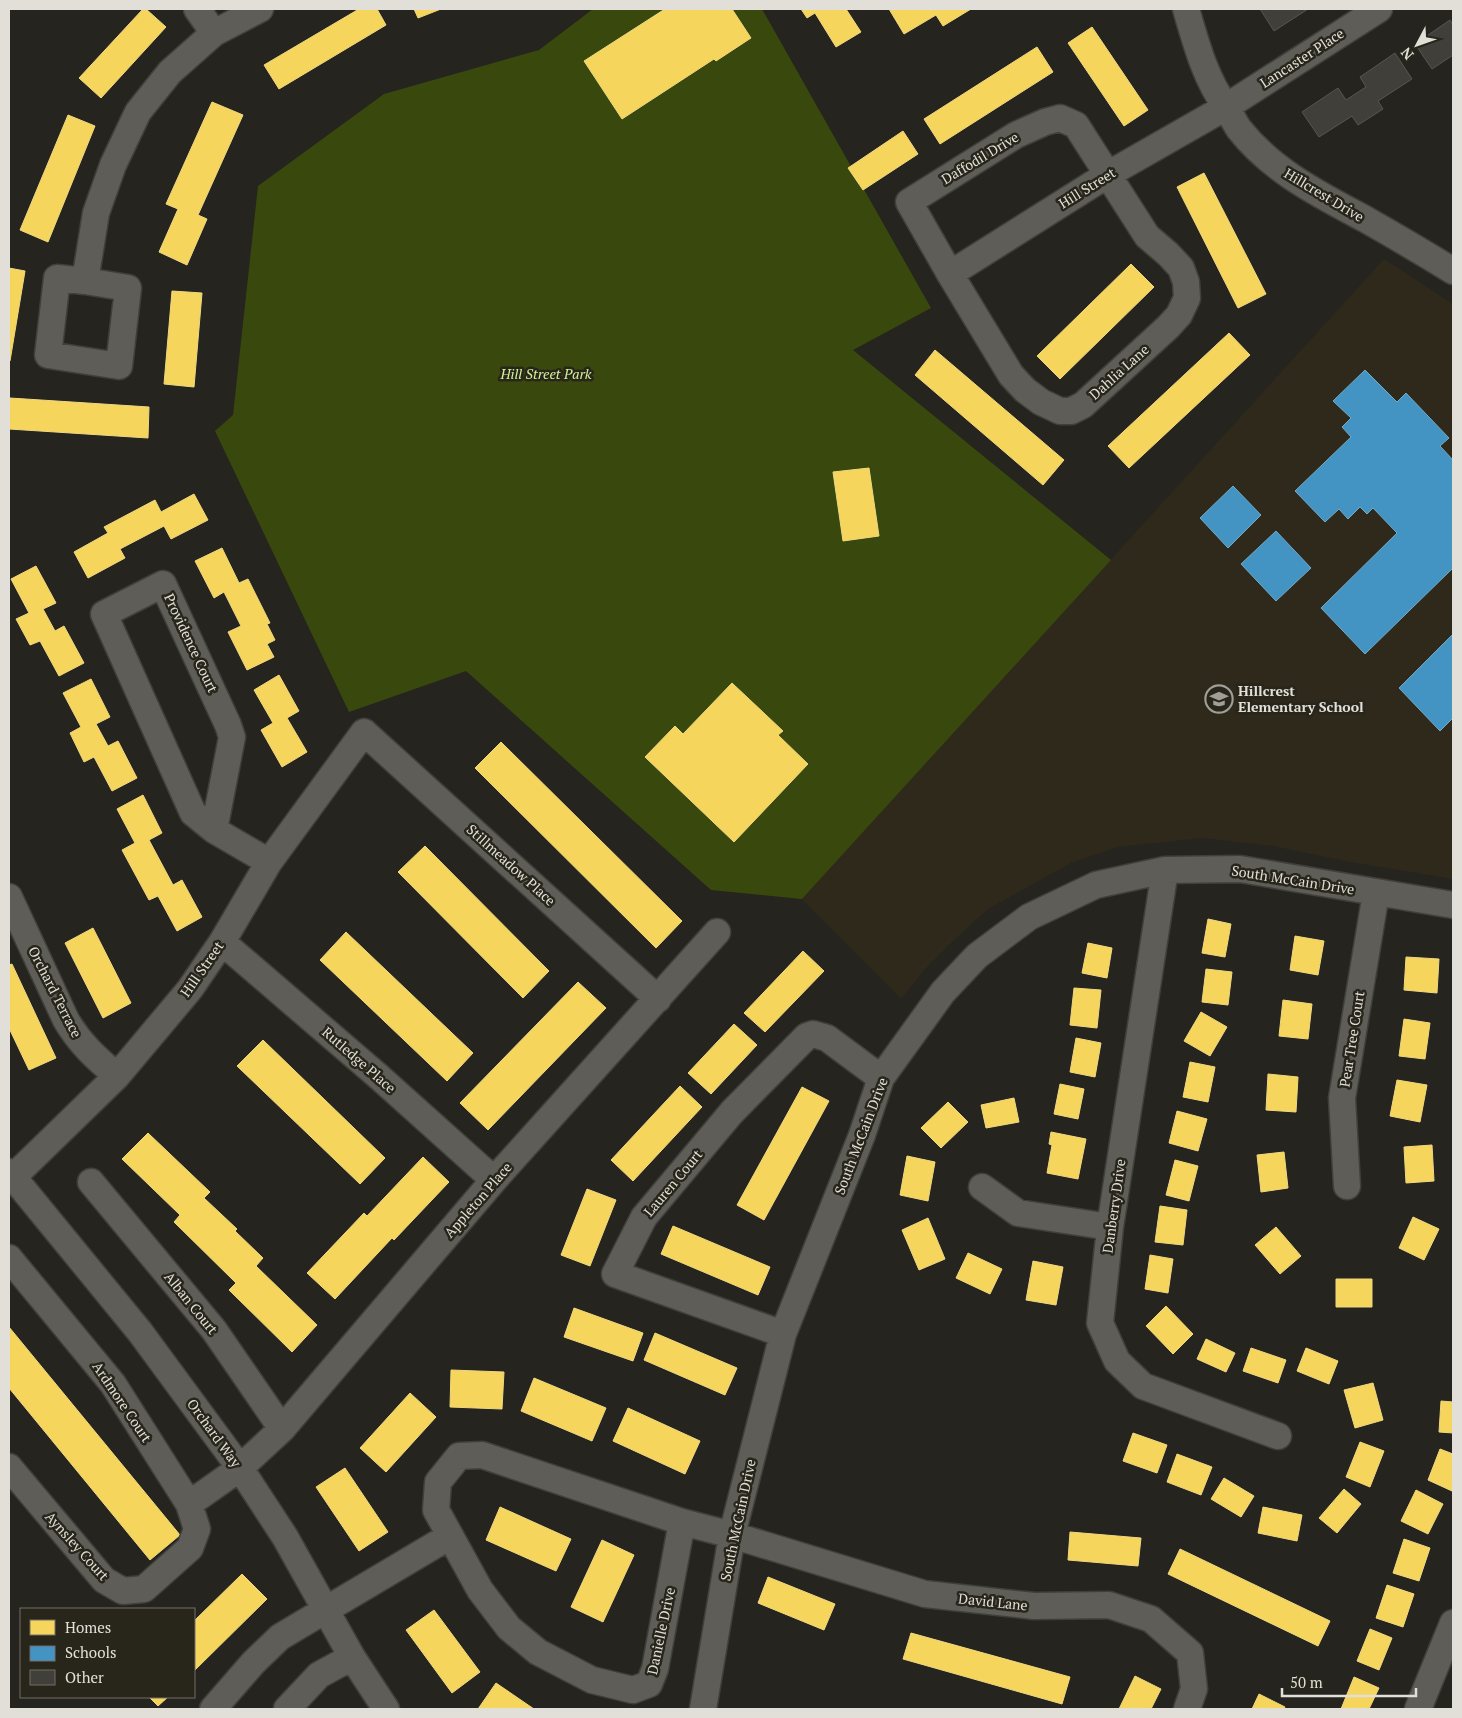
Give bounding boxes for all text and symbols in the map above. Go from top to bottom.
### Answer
north arrow [1392,20,1442,70]
street label: Lancaster Place [1256,23,1347,92]
text: N [1396,43,1417,64]
street label: Daffodil Drive [938,127,1022,188]
street label: Hill Street [1055,162,1119,212]
street label: Hillcrest Drive [1281,163,1368,226]
street label: Dahlia Lane [1085,340,1153,404]
park label: Hill Street Park [499,364,592,383]
street label: Providence Court [160,590,223,696]
place label: Hillcrest Elementary School [1238,681,1364,716]
school or university icon: Hillcrest Elementary School [1204,684,1234,714]
street label: Stillmeadow Place [463,820,560,910]
street label: South McCain Drive [1230,860,1356,899]
street label: Hill Street [176,937,228,1000]
street label: Orchard Terrace [24,943,87,1041]
street label: Pear Tree Court [1335,989,1369,1088]
street label: Rutledge Place [318,1022,400,1097]
street label: South McCain Drive [829,1074,892,1197]
street label: Lauren Court [639,1145,707,1220]
street label: Appleton Place [440,1158,516,1241]
street label: Danberry Drive [1097,1158,1130,1254]
street label: Alban Court [160,1267,223,1339]
street label: Ardmore Court [88,1358,157,1446]
street label: Orchard Way [183,1395,246,1472]
street label: South McCain Drive [715,1457,760,1583]
street label: Aynsley Court [41,1507,114,1585]
street label: Danielle Drive [642,1585,679,1676]
street label: David Lane [957,1588,1029,1615]
legend [20,1608,195,1698]
text: Homes [65,1617,111,1637]
text: Schools [65,1642,116,1662]
scale bar [1282,1666,1416,1698]
text: Other [65,1667,104,1687]
text: 50 m [1290,1672,1323,1692]

